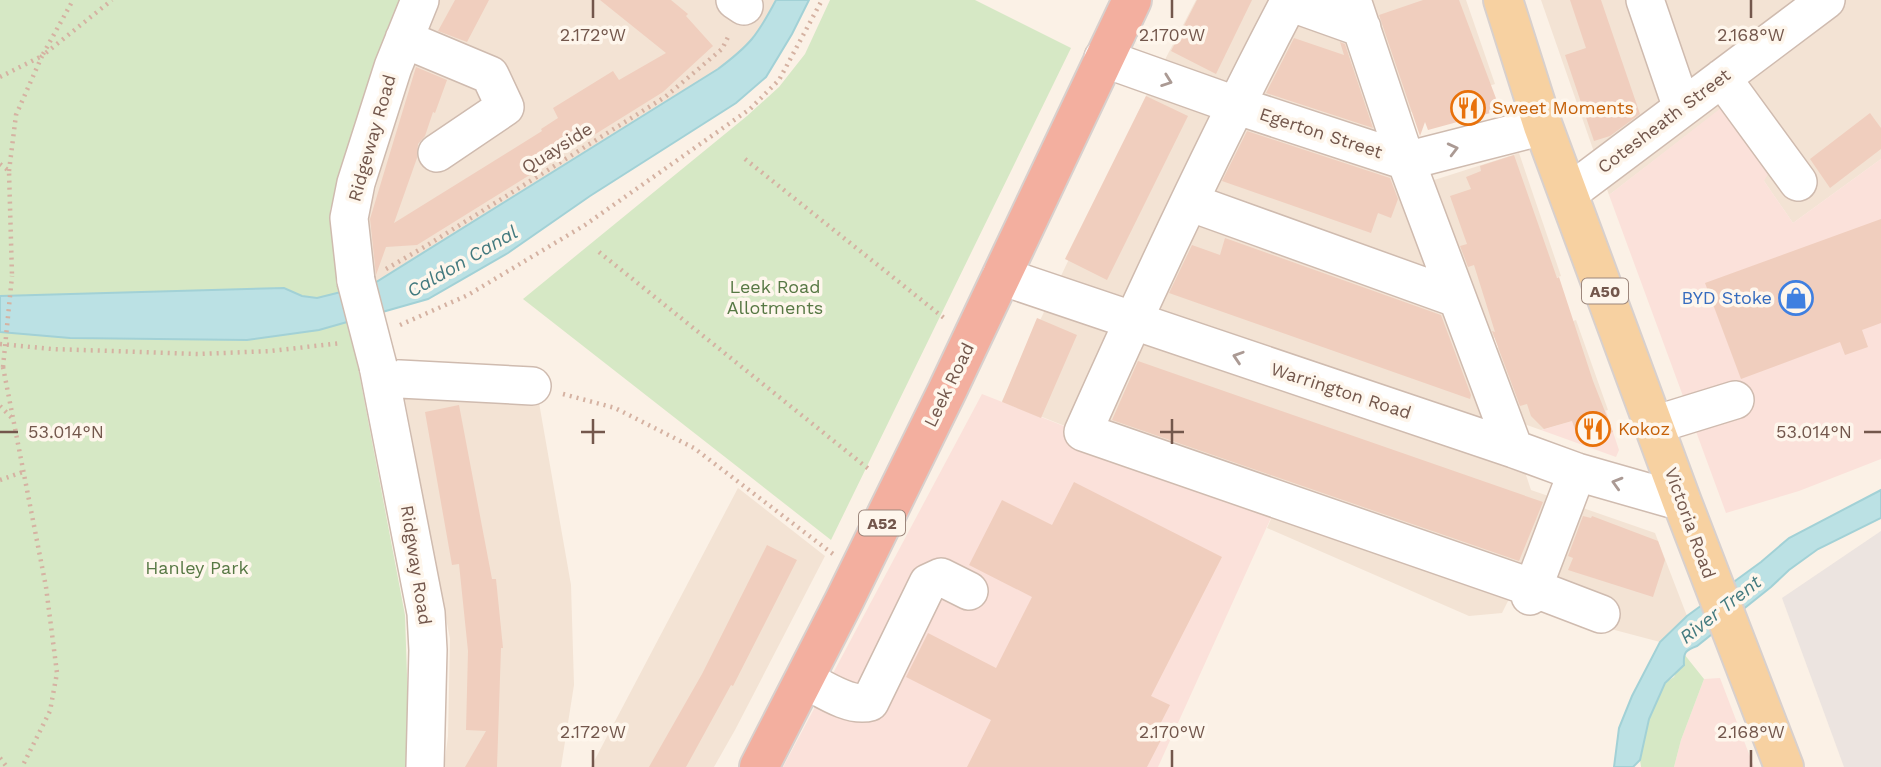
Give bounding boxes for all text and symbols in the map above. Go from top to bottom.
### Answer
text: 2.172°W [560,24,626,45]
text: 2.170°W [1139,24,1205,45]
text: 2.168°W [1717,24,1785,45]
street label: Cotesheath Street [1593,64,1735,177]
street label: Ridgeway Road [343,72,400,204]
one-way arrow [1160,73,1172,87]
restaurant icon: Sweet Moments [1449,89,1487,127]
place label: Sweet Moments [1492,97,1634,118]
street label: Egerton Street [1257,103,1386,162]
street label: Quayside [518,118,596,177]
one-way arrow [1447,143,1459,157]
water label: Caldon Canal [403,220,522,302]
park label: Leek Road Allotments [727,276,823,318]
road number: A50 [1582,278,1628,304]
shop icon: BYD Stoke [1777,279,1815,317]
place label: BYD Stoke [1681,287,1772,308]
street label: Leek Road [919,339,978,430]
one-way arrow [1233,351,1245,365]
street label: Warrington Road [1268,358,1414,423]
restaurant icon: Kokoz [1574,410,1612,448]
place label: Kokoz [1618,418,1670,439]
text: 53.014°N [28,421,104,442]
text: 53.014°N [1776,421,1852,442]
street label: Victoria Road [1661,464,1720,581]
one-way arrow [1611,477,1623,492]
street label: Ridgway Road [397,504,436,626]
road number: A52 [859,510,905,536]
park label: Hanley Park [145,557,249,578]
water label: River Trent [1675,570,1766,648]
text: 2.172°W [560,721,626,742]
text: 2.170°W [1139,721,1205,742]
text: 2.168°W [1717,721,1785,742]

